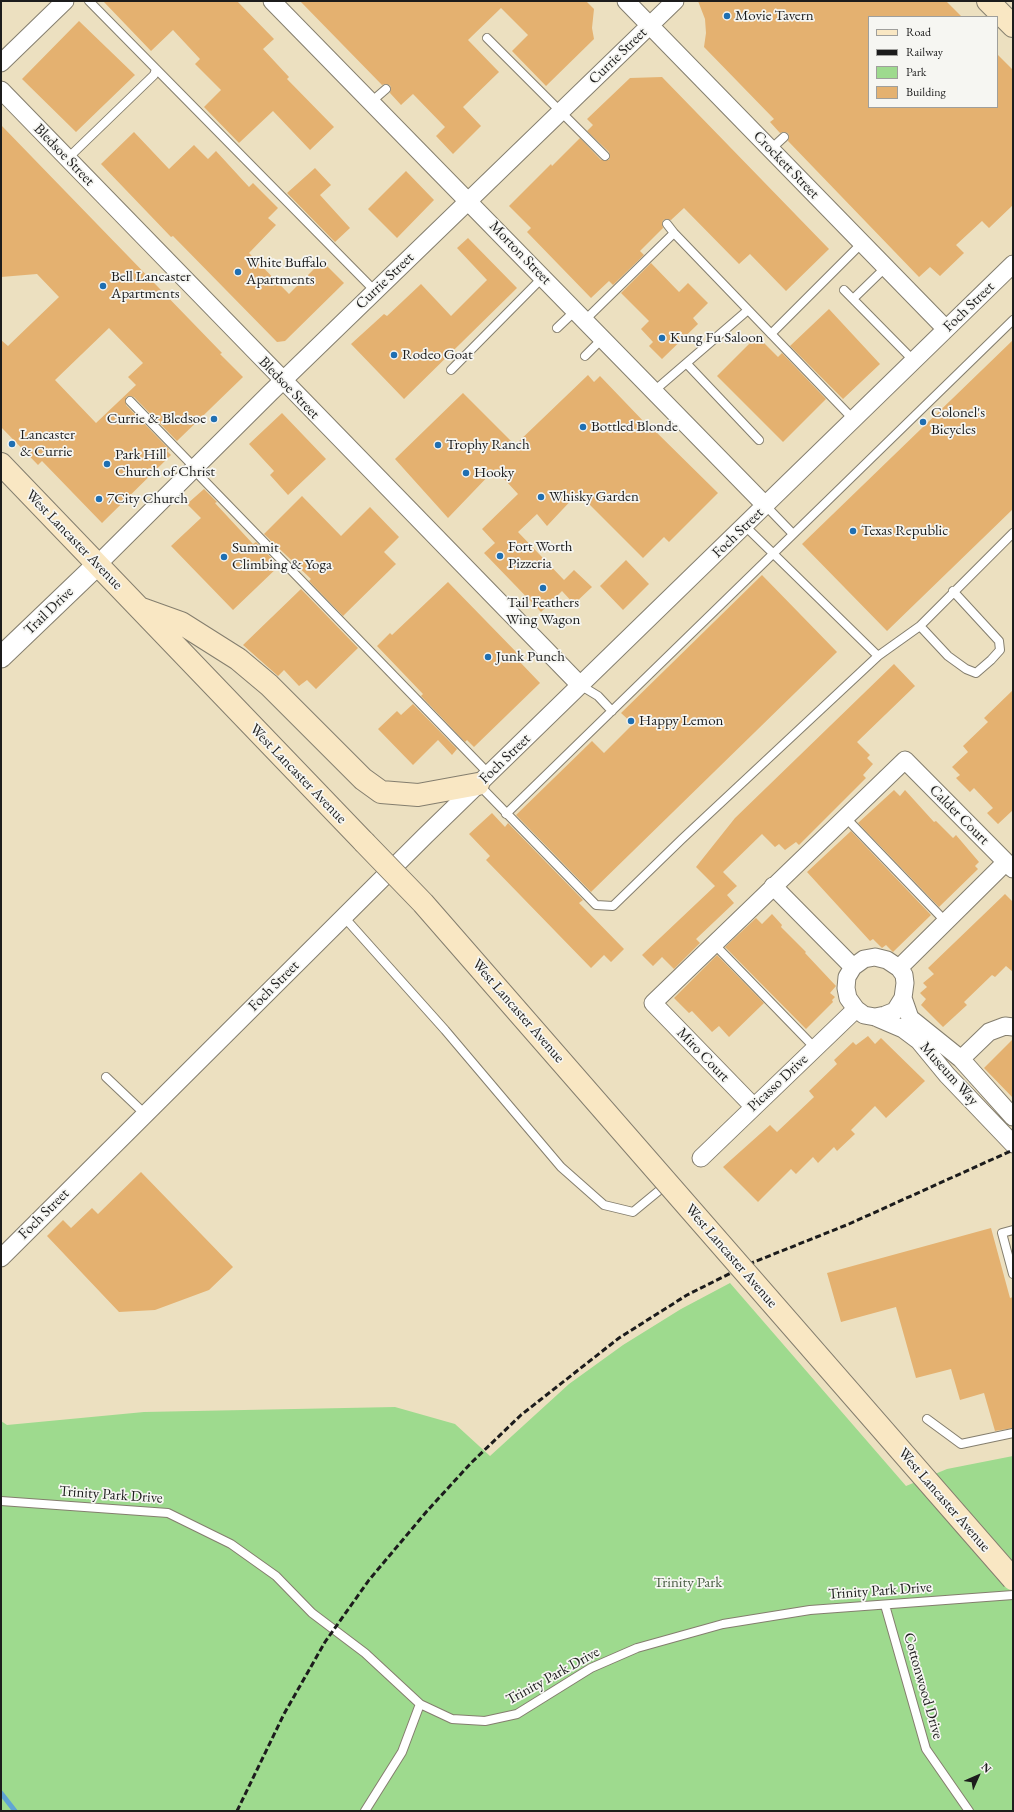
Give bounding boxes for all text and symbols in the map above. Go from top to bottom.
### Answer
place label: Movie Tavern [735,7,814,25]
marker: Movie Tavern [722,11,732,21]
legend [868,16,998,108]
street label: Currie Street [585,24,651,88]
text: Road [906,24,931,40]
text: Railway [906,44,943,60]
text: Park [906,64,926,80]
text: Building [906,84,946,100]
street label: Bledsoe Street [30,120,98,190]
street label: Crockett Street [749,127,823,203]
street label: Morton Street [485,217,555,289]
street label: Currie Street [352,249,418,313]
place label: White Buffalo Apartments [246,254,327,289]
marker: White Buffalo Apartments [233,267,243,277]
place label: Bell Lancaster Apartments [111,268,191,303]
street label: Foch Street [940,278,998,336]
marker: Bell Lancaster Apartments [98,281,108,291]
place label: Kung Fu Saloon [670,329,763,347]
marker: Kung Fu Saloon [657,333,667,343]
place label: Rodeo Goat [402,346,473,364]
marker: Rodeo Goat [389,350,399,360]
street label: Bledsoe Street [255,353,323,423]
place label: Colonel's Bicycles [931,404,985,439]
place label: Currie & Bledsoe [107,410,206,428]
marker: Currie & Bledsoe [209,414,219,424]
marker: Colonel's Bicycles [918,417,928,427]
place label: Bottled Blonde [591,418,678,436]
marker: Bottled Blonde [578,422,588,432]
place label: Lancaster & Currie [20,426,75,461]
place label: Trophy Ranch [446,436,530,454]
marker: Lancaster & Currie [7,439,17,449]
marker: Trophy Ranch [433,440,443,450]
place label: Park Hill Church of Christ [115,446,215,481]
marker: Park Hill Church of Christ [102,459,112,469]
place label: Hooky [474,464,514,482]
marker: Hooky [461,468,471,478]
street label: West Lancaster Avenue [22,486,126,594]
place label: Whisky Garden [549,488,639,506]
place label: 7City Church [107,490,188,508]
marker: Whisky Garden [536,492,546,502]
marker: 7City Church [94,494,104,504]
street label: Foch Street [709,504,767,562]
place label: Texas Republic [861,522,948,540]
marker: Texas Republic [848,526,858,536]
place label: Fort Worth Pizzeria [508,538,572,573]
place label: Summit Climbing & Yoga [232,539,332,574]
marker: Fort Worth Pizzeria [495,551,505,561]
marker: Summit Climbing & Yoga [219,552,229,562]
street label: Trail Drive [20,583,78,639]
marker: Tail Feathers Wing Wagon [538,583,548,593]
place label: Tail Feathers Wing Wagon [506,594,580,629]
place label: Junk Punch [496,648,565,666]
marker: Junk Punch [483,652,493,662]
place label: Happy Lemon [639,712,724,730]
marker: Happy Lemon [626,716,636,726]
street label: West Lancaster Avenue [246,720,350,828]
street label: Foch Street [476,730,534,788]
street label: Calder Court [925,781,993,849]
street label: West Lancaster Avenue [468,955,568,1067]
street label: Foch Street [245,957,303,1015]
street label: Miro Court [673,1024,733,1086]
street label: Museum Way [916,1038,982,1110]
street label: Picasso Drive [744,1051,812,1115]
street label: Foch Street [15,1185,73,1243]
street label: West Lancaster Avenue [681,1200,781,1312]
street label: West Lancaster Avenue [894,1444,994,1556]
street label: Trinity Park Drive [59,1482,163,1508]
park label: Trinity Park [654,1574,722,1592]
street label: Trinity Park Drive [828,1578,932,1604]
street label: Cottonwood Drive [899,1631,947,1741]
street label: Trinity Park Drive [503,1643,603,1709]
north arrow [958,1756,998,1796]
text: N [978,1759,995,1776]

